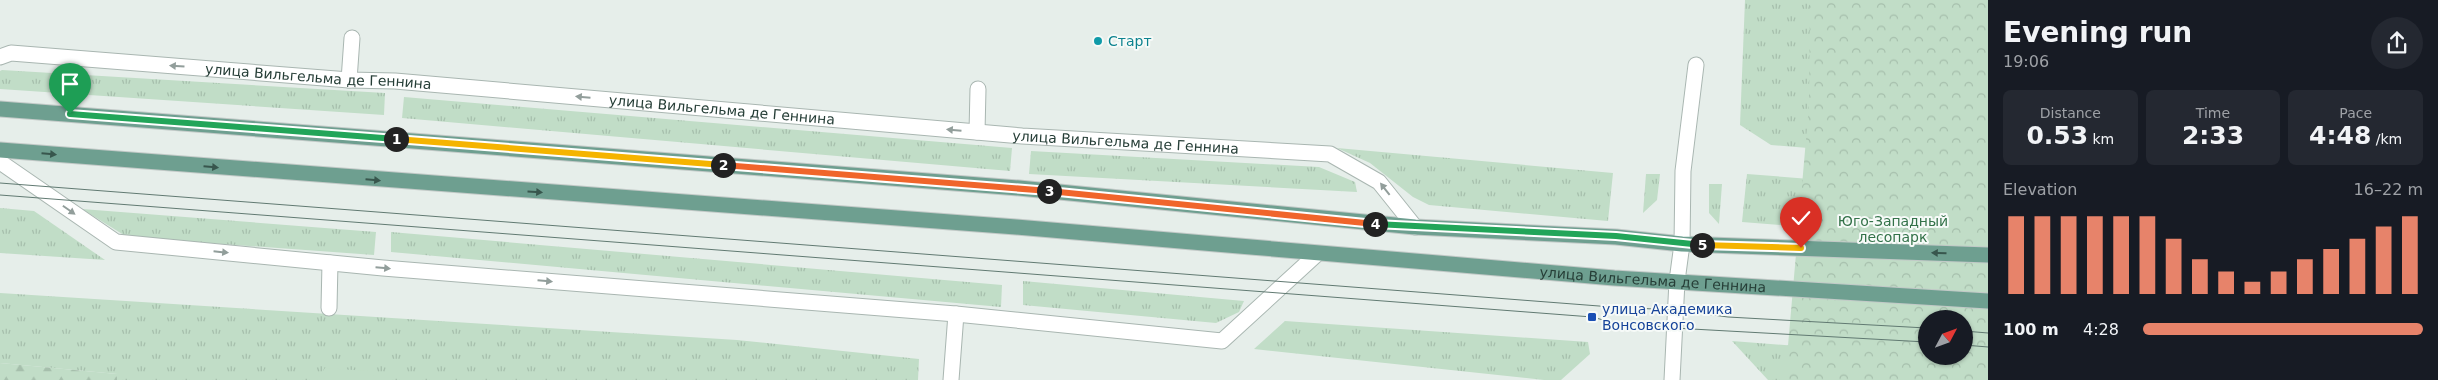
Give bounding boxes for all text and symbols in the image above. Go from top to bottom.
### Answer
text: Evening run [2003,16,2192,49]
button: share [2371,17,2423,69]
place label: Старт [1108,33,1152,49]
marker: Старт [1092,35,1104,47]
text: 19:06 [2003,52,2049,71]
street label: улица Вильгельма де Геннина [205,61,432,92]
one-way arrow [169,62,185,70]
pin [49,63,91,114]
icon: arrive [56,70,84,98]
street label: улица Вильгельма де Геннина [608,92,836,128]
one-way arrow [575,93,591,101]
text: Distance [2040,105,2101,121]
text: Time [2196,105,2230,121]
text: Pace [2339,105,2372,121]
text: 0.53 [2026,121,2088,150]
text: 2:33 [2182,121,2244,150]
text: 4:48 [2309,121,2371,150]
pin: 1 [384,126,408,152]
one-way arrow [946,126,962,134]
street label: улица Вильгельма де Геннина [1012,127,1239,157]
text: 1 [392,131,401,147]
text: km [2088,131,2114,147]
text: /km [2371,131,2402,147]
one-way arrow [41,150,57,158]
pin: 2 [710,152,736,178]
text: 2 [719,157,728,173]
one-way arrow [203,163,219,171]
one-way arrow [365,176,381,184]
pin: 3 [1036,178,1062,204]
text: Elevation [2003,180,2077,199]
text: 16–22 m [2354,180,2423,199]
one-way arrow [1380,182,1390,196]
text: 3 [1045,183,1054,199]
one-way arrow [527,188,543,196]
pin [1780,197,1822,248]
icon: check [1787,204,1815,232]
one-way arrow [62,205,76,215]
pin: 4 [1362,212,1388,236]
park label: Юго-Западный лесопарк [1838,213,1948,245]
text: 4 [1371,216,1380,232]
pin: 5 [1690,232,1714,258]
text: 5 [1698,237,1707,253]
one-way arrow [213,248,229,256]
one-way arrow [1931,249,1947,257]
one-way arrow [375,264,391,272]
street label: улица Вильгельма де Геннина [1539,264,1767,295]
one-way arrow [537,277,553,285]
place label: улица Академика Вонсовского [1602,301,1733,333]
north arrow [1918,310,1972,365]
map controls [1918,310,1973,365]
marker: улица Академика Вонсовского [1586,311,1598,323]
text: 100 m [2003,320,2059,339]
text: 4:28 [2083,320,2119,339]

